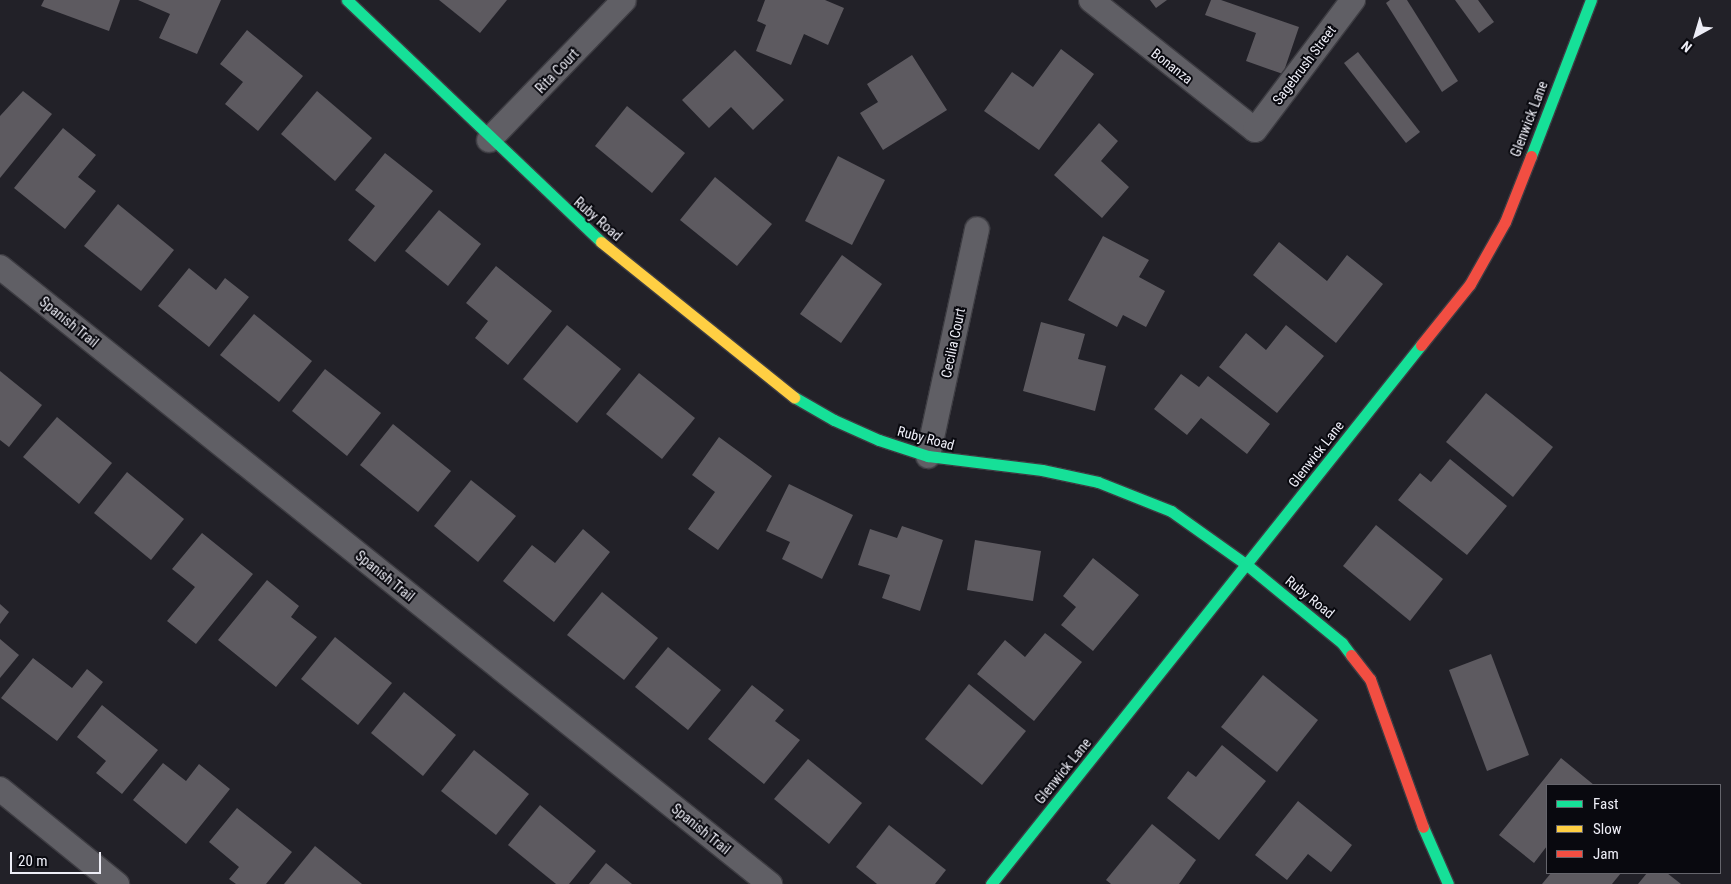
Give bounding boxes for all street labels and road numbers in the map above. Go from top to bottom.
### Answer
street label: Sagebrush Street [1269,22,1339,108]
street label: Rita Court [532,45,582,97]
street label: Bonanza [1148,45,1196,87]
street label: Glenwick Lane [1507,79,1551,159]
street label: Ruby Road [571,194,625,244]
street label: Spanish Trail [36,293,102,351]
street label: Cecilia Court [937,307,969,379]
street label: Glenwick Lane [1285,417,1347,491]
street label: Ruby Road [896,422,956,454]
street label: Spanish Trail [352,547,418,605]
street label: Ruby Road [1282,572,1338,622]
street label: Glenwick Lane [1031,735,1095,807]
street label: Spanish Trail [668,800,734,858]

